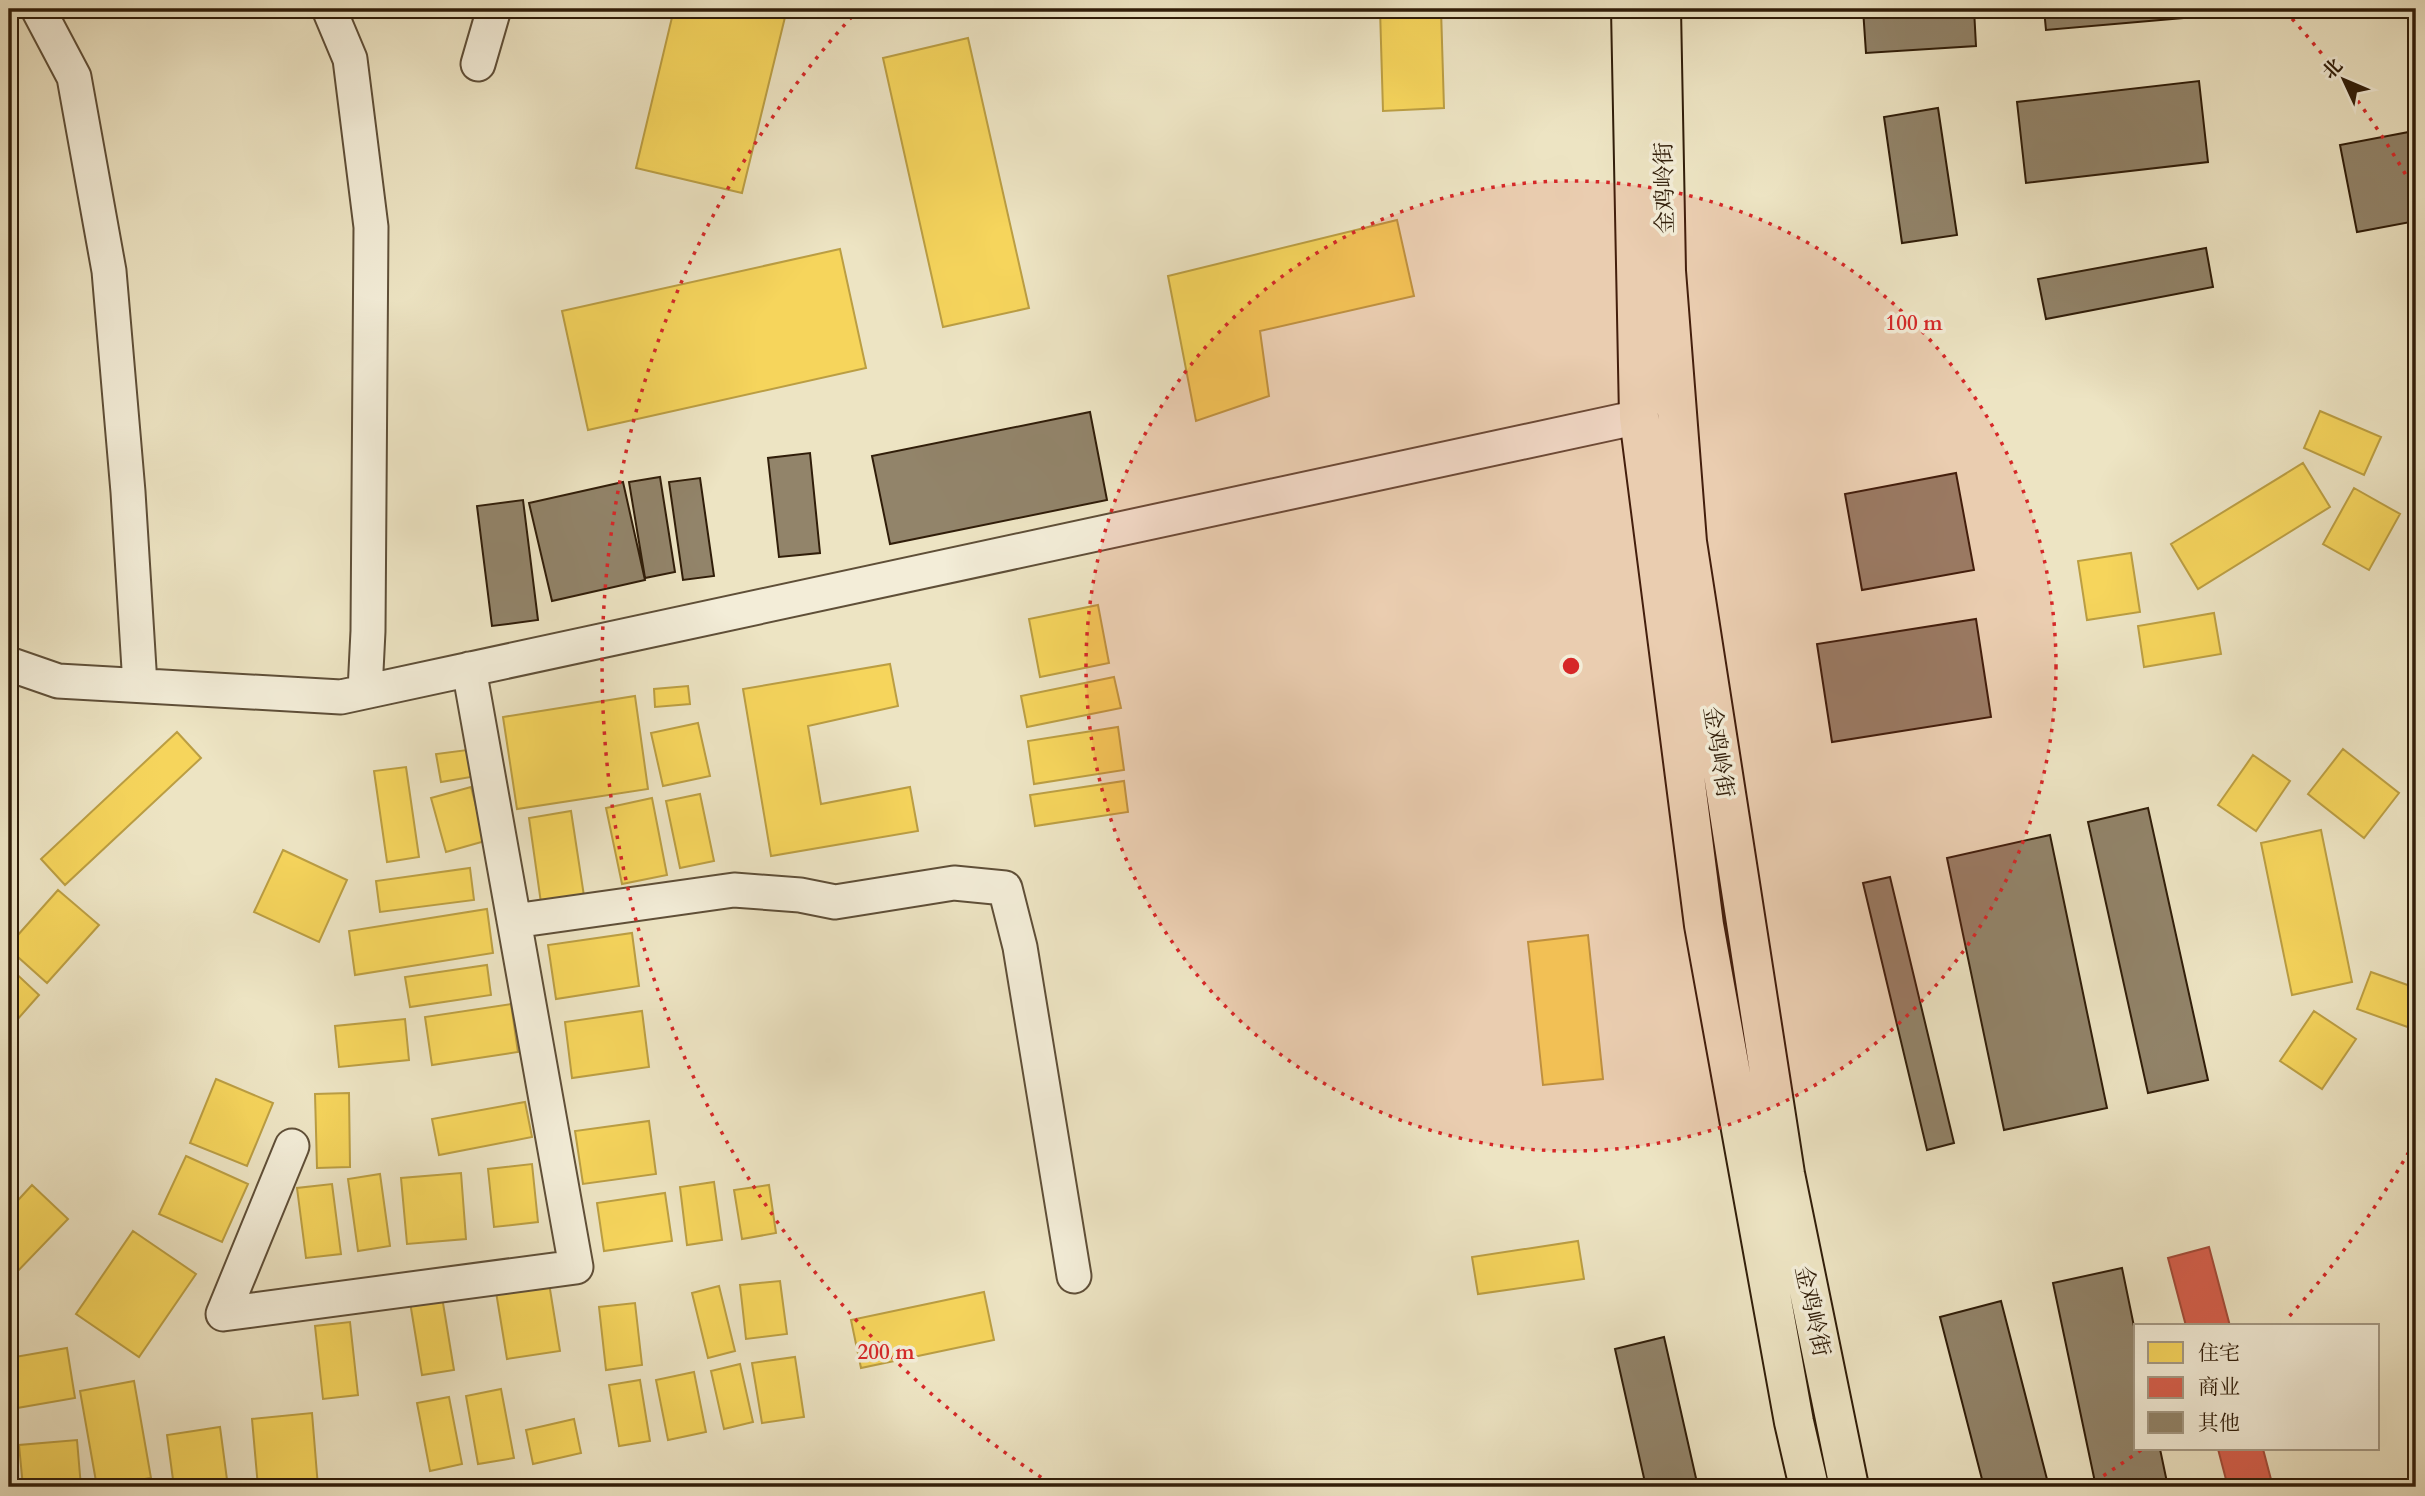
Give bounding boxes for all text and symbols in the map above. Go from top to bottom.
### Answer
north arrow [2310,46,2380,116]
text: 北 [2317,53,2348,85]
street label: 金鸡岭街 [1648,142,1681,234]
text: 100 m [1885,309,1943,338]
centre of rings [1559,654,1583,678]
street label: 金鸡岭街 [1696,704,1741,800]
street label: 金鸡岭街 [1788,1263,1837,1359]
legend [2134,1324,2380,1450]
text: 200 m [857,1338,915,1367]
text: 住宅 [2198,1339,2240,1368]
text: 商业 [2198,1373,2240,1402]
text: 其他 [2198,1409,2240,1438]

